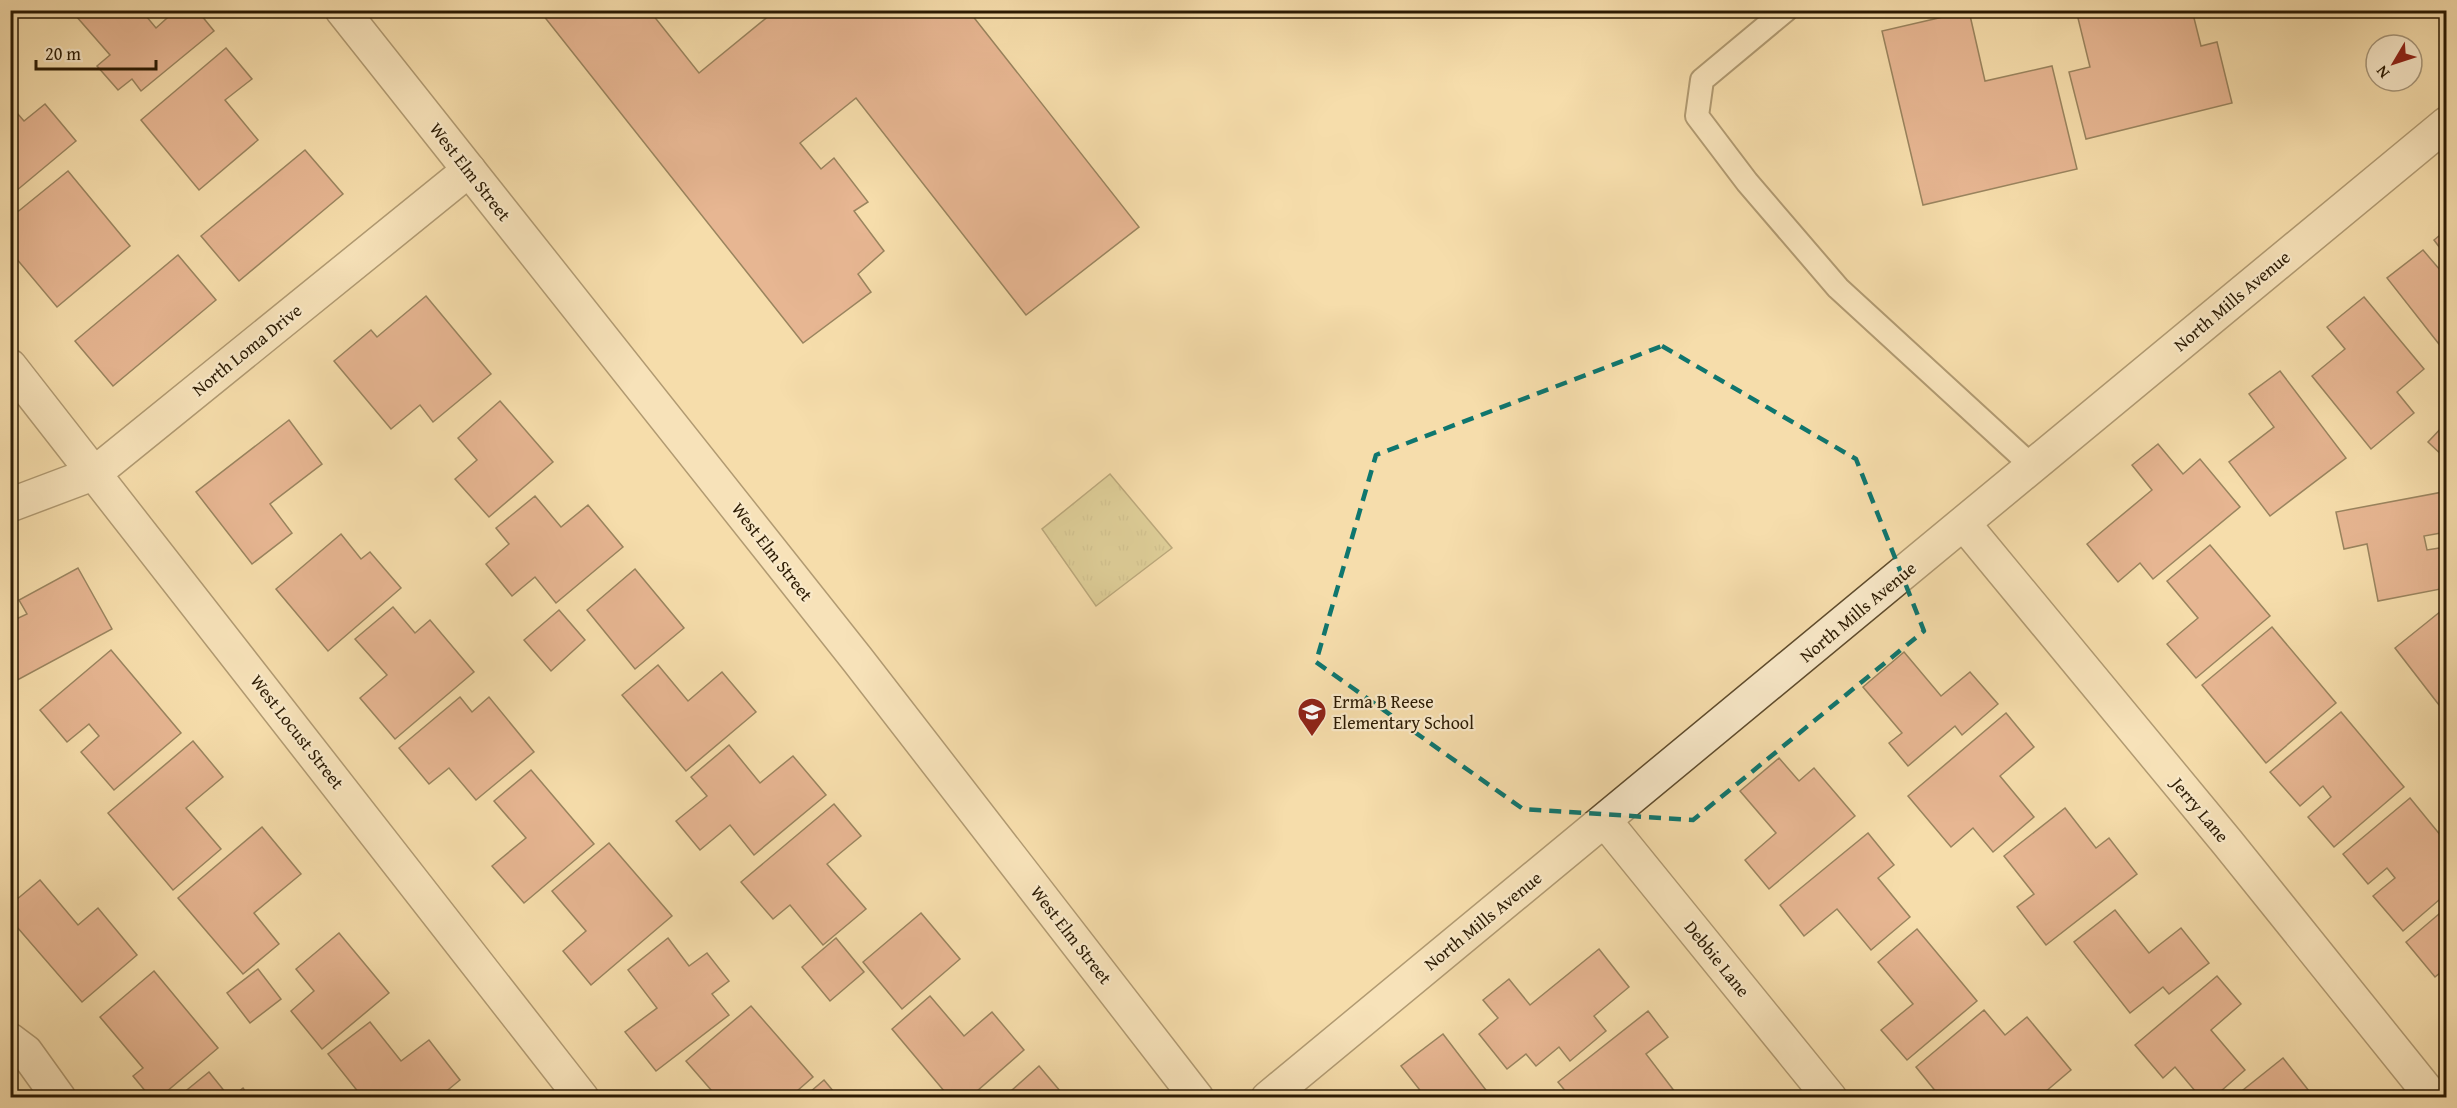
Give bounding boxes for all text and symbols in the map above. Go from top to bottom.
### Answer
scale bar [36,33,156,71]
north arrow [2364,33,2424,93]
text: 20 m [45,40,81,67]
text: N [2369,60,2395,84]
street label: West Elm Street [423,117,518,227]
street label: North Mills Avenue [2167,244,2296,358]
street label: North Loma Drive [186,297,307,402]
street label: West Elm Street [725,497,820,607]
street label: North Mills Avenue [1793,555,1922,669]
street label: West Locust Street [244,669,351,795]
place label: Erma B Reese Elementary School [1333,688,1474,736]
school or university icon: Erma B Reese Elementary School [1296,696,1328,738]
street label: Jerry Lane [2164,770,2236,848]
street label: North Mills Avenue [1418,864,1548,977]
street label: West Elm Street [1024,880,1119,990]
street label: Debbie Lane [1678,915,1757,1003]

